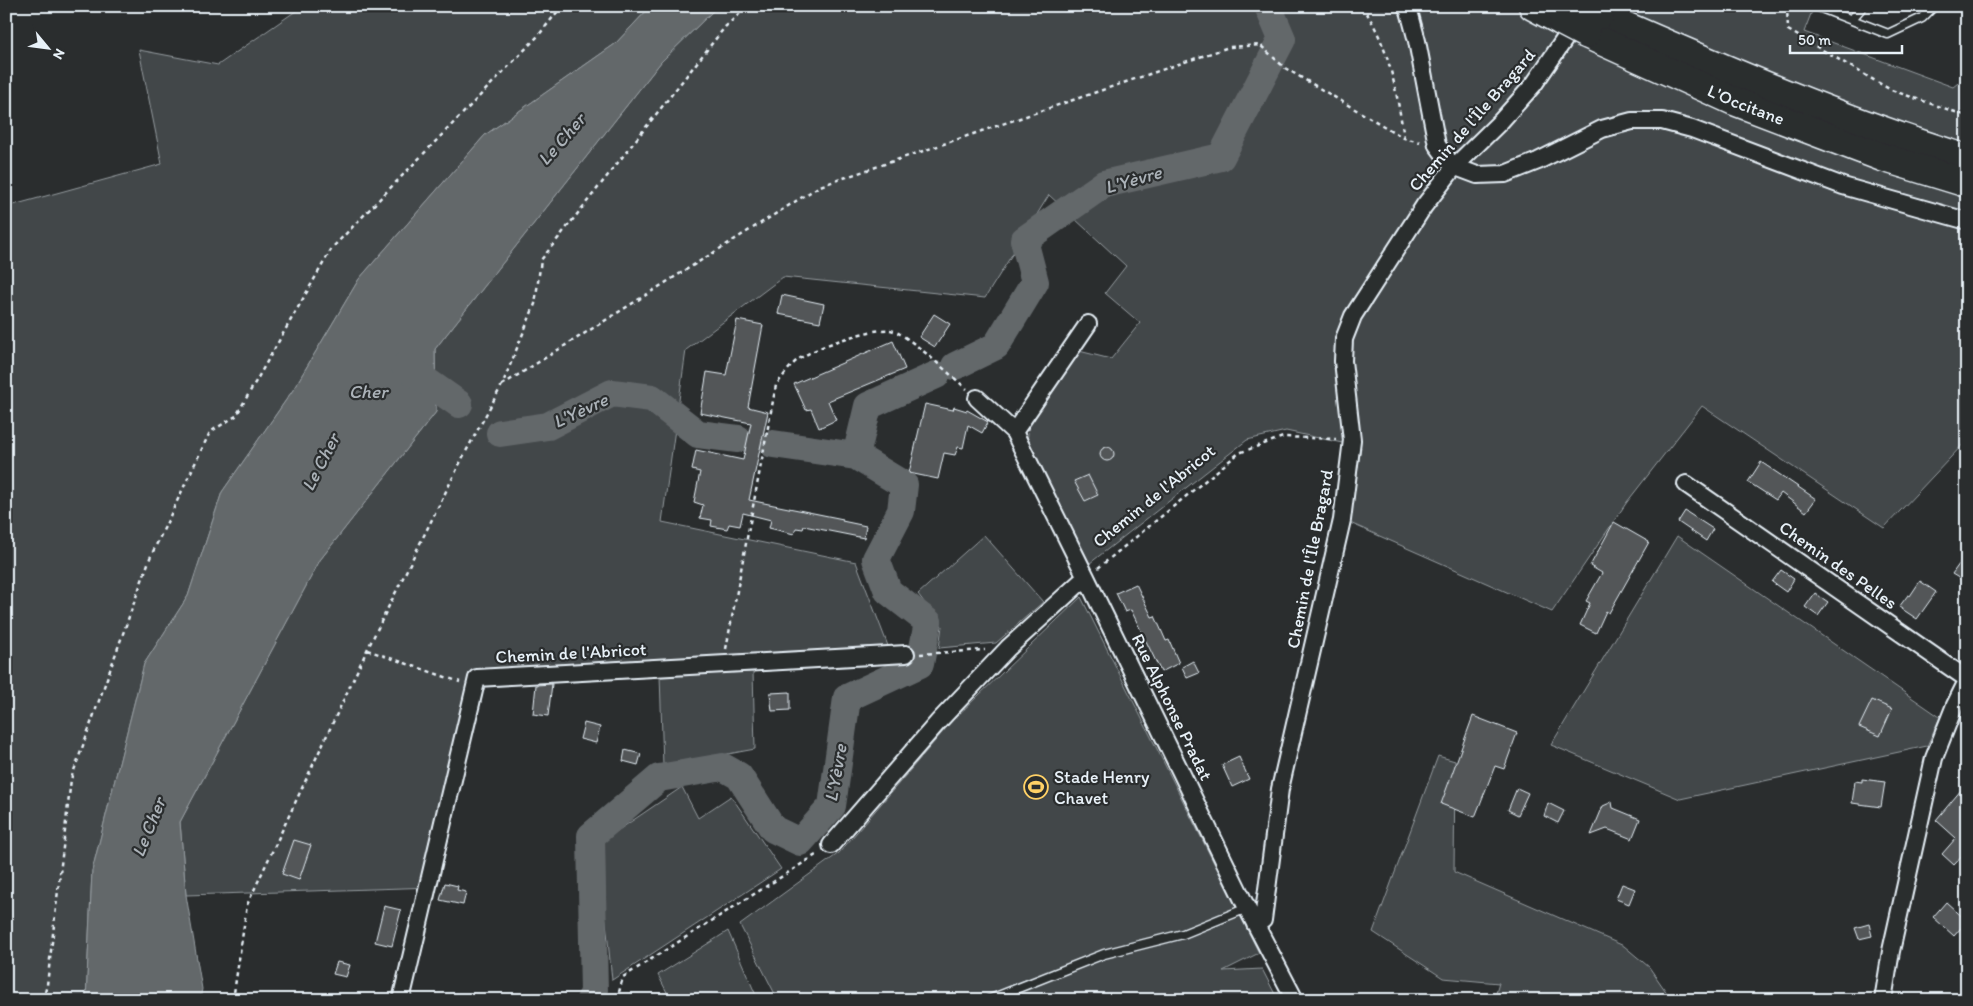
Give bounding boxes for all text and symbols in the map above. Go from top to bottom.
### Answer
north arrow [22,22,72,72]
scale bar [1790,22,1903,54]
text: 50 m [1798,31,1831,49]
street label: Chemin de l'Île Bragard [1404,44,1540,196]
text: N [49,46,69,62]
street label: L'Occitane [1704,79,1788,130]
water label: Le Cher [533,107,591,170]
water label: L'Yèvre [1102,160,1165,199]
water label: Cher [349,380,389,403]
water label: L'Yèvre [549,387,612,433]
water label: Le Cher [296,428,345,495]
street label: Chemin de l'Abricot [1088,440,1220,552]
street label: Chemin de l'Île Bragard [1282,468,1338,650]
street label: Chemin des Pelles [1775,516,1901,614]
street label: Rue Alphonse Pradat [1127,630,1217,784]
street label: Chemin de l'Abricot [495,638,647,668]
water label: L'Yèvre [819,742,852,804]
place label: Stade Henry Chavet [1054,766,1150,809]
sports icon: Stade Henry Chavet [1023,774,1049,800]
water label: Le Cher [126,793,171,860]

